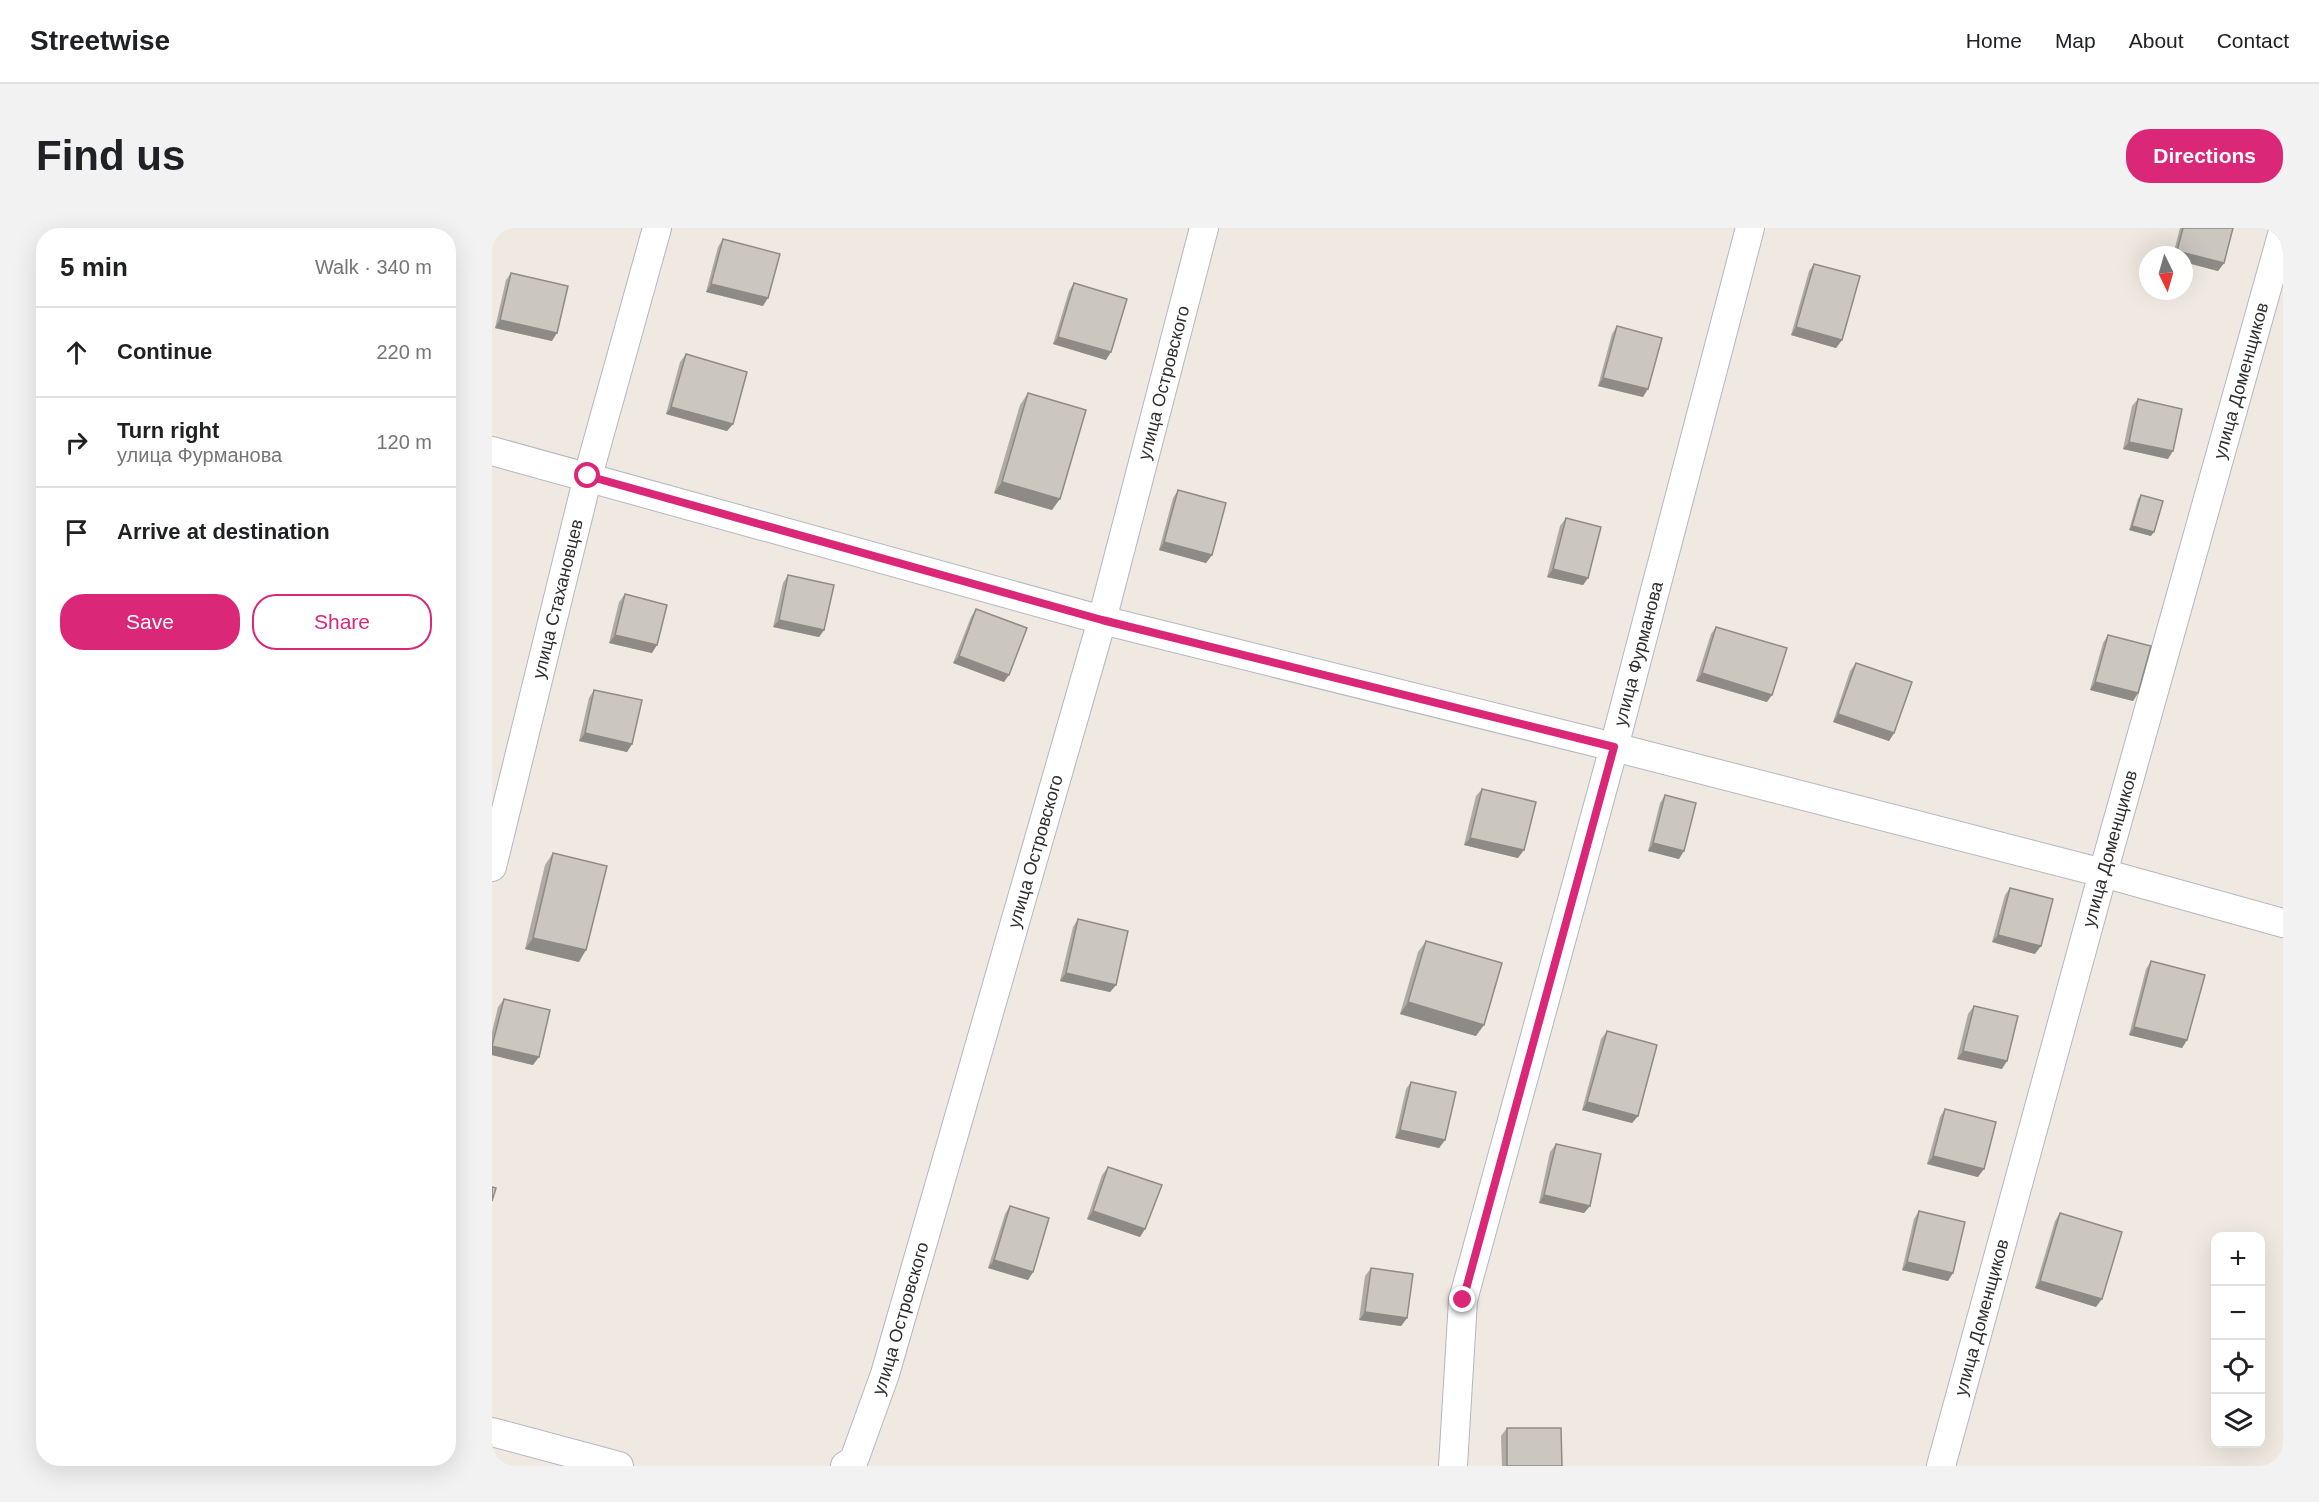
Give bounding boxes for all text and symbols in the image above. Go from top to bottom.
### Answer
text: Streetwise [30,25,170,56]
text: Home [1966,29,2022,52]
text: Map [2055,29,2096,52]
text: About [2129,29,2184,52]
text: Contact [2217,29,2289,52]
button: Directions [2126,129,2283,183]
text: Find us [36,132,185,179]
north arrow [2139,246,2193,300]
text: 5 min [60,252,128,282]
text: Walk · 340 m [315,256,432,278]
street label: улица Доменщиков [2210,300,2272,461]
street label: улица Островского [1134,304,1193,462]
icon: ahead [60,336,93,369]
text: Continue [117,339,212,364]
text: 220 m [376,341,432,363]
text: Turn right [117,418,219,443]
icon: right [60,426,93,459]
text: 120 m [376,431,432,453]
text: улица Фурманова [117,444,282,466]
route start [574,462,600,488]
icon: arrive [60,516,93,549]
street label: улица Стахановцев [529,517,587,681]
text: Arrive at destination [117,519,330,544]
street label: улица Фурманова [1610,578,1667,728]
button: Save [60,594,240,650]
button: Share [252,594,432,650]
street label: улица Доменщиков [2079,768,2141,929]
street label: улица Островского [1004,773,1067,930]
map controls [2211,1232,2265,1448]
button: + [2211,1232,2265,1286]
street label: улица Доменщиков [1951,1237,2013,1398]
street label: улица Островского [868,1240,933,1398]
route end [1449,1286,1475,1312]
button: − [2211,1286,2265,1340]
button: locate [2211,1340,2265,1394]
button: layers [2211,1394,2265,1448]

